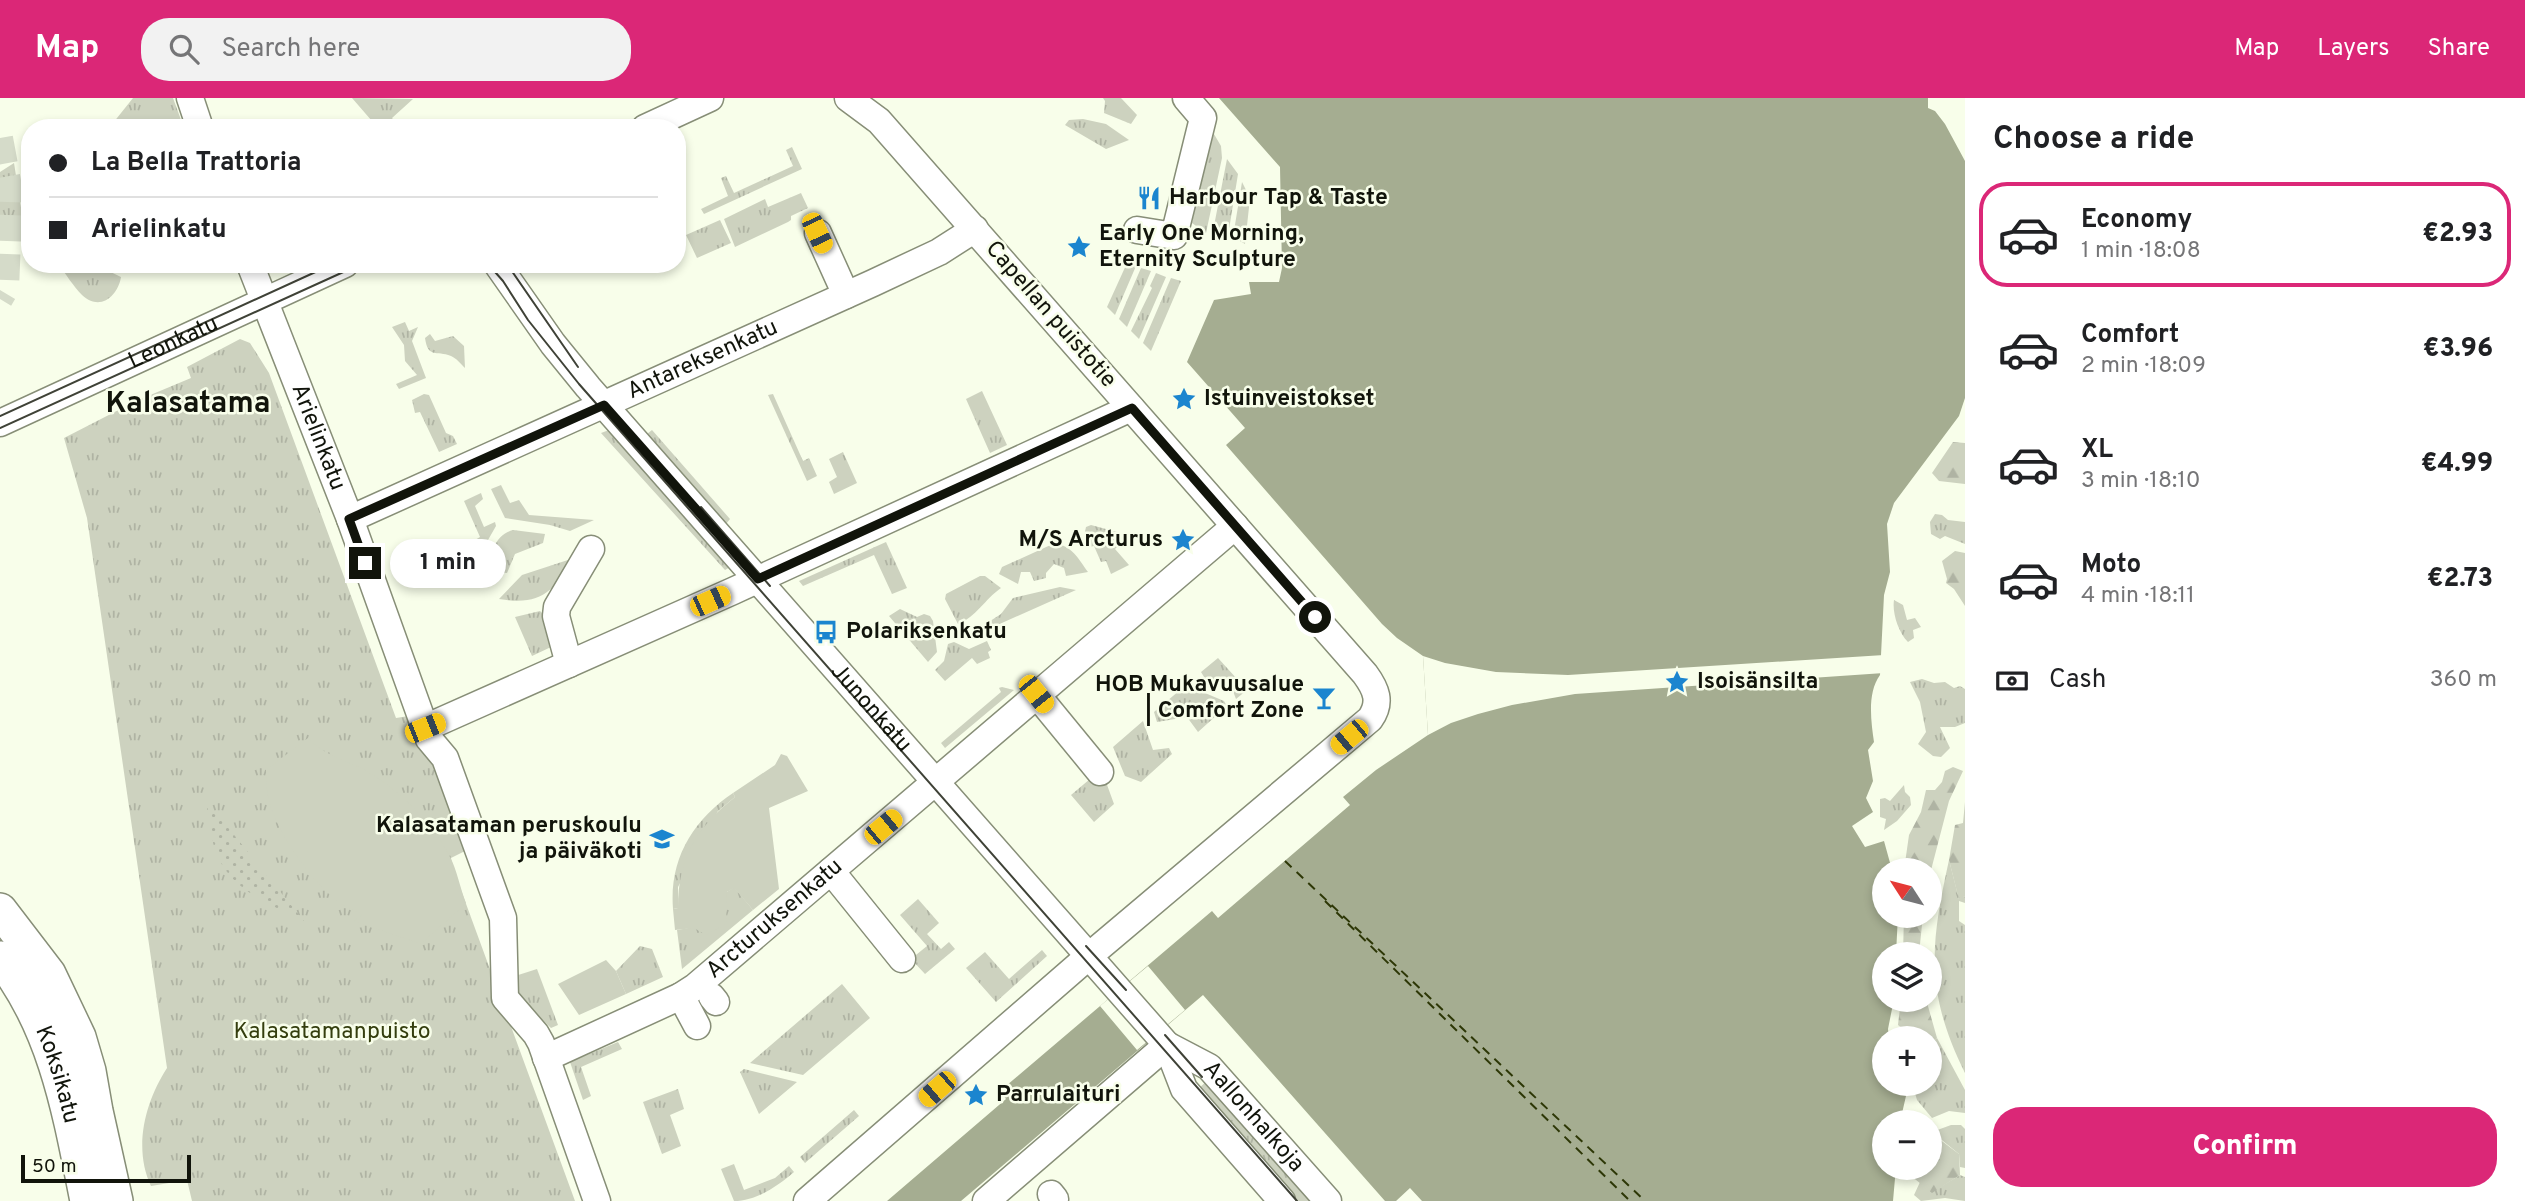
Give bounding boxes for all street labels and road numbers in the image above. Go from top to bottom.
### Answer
street label: Capellan puistotie [978,235,1122,395]
street label: Leonkatu [124,310,223,376]
street label: Antareksenkatu [623,313,783,406]
street label: Arielinkatu [284,380,352,495]
street label: Junonkatu [824,658,918,759]
street label: Arcturuksenkatu [700,853,849,985]
street label: Koksikatu [28,1022,85,1126]
street label: Aallonhalkoja [1196,1055,1310,1178]

